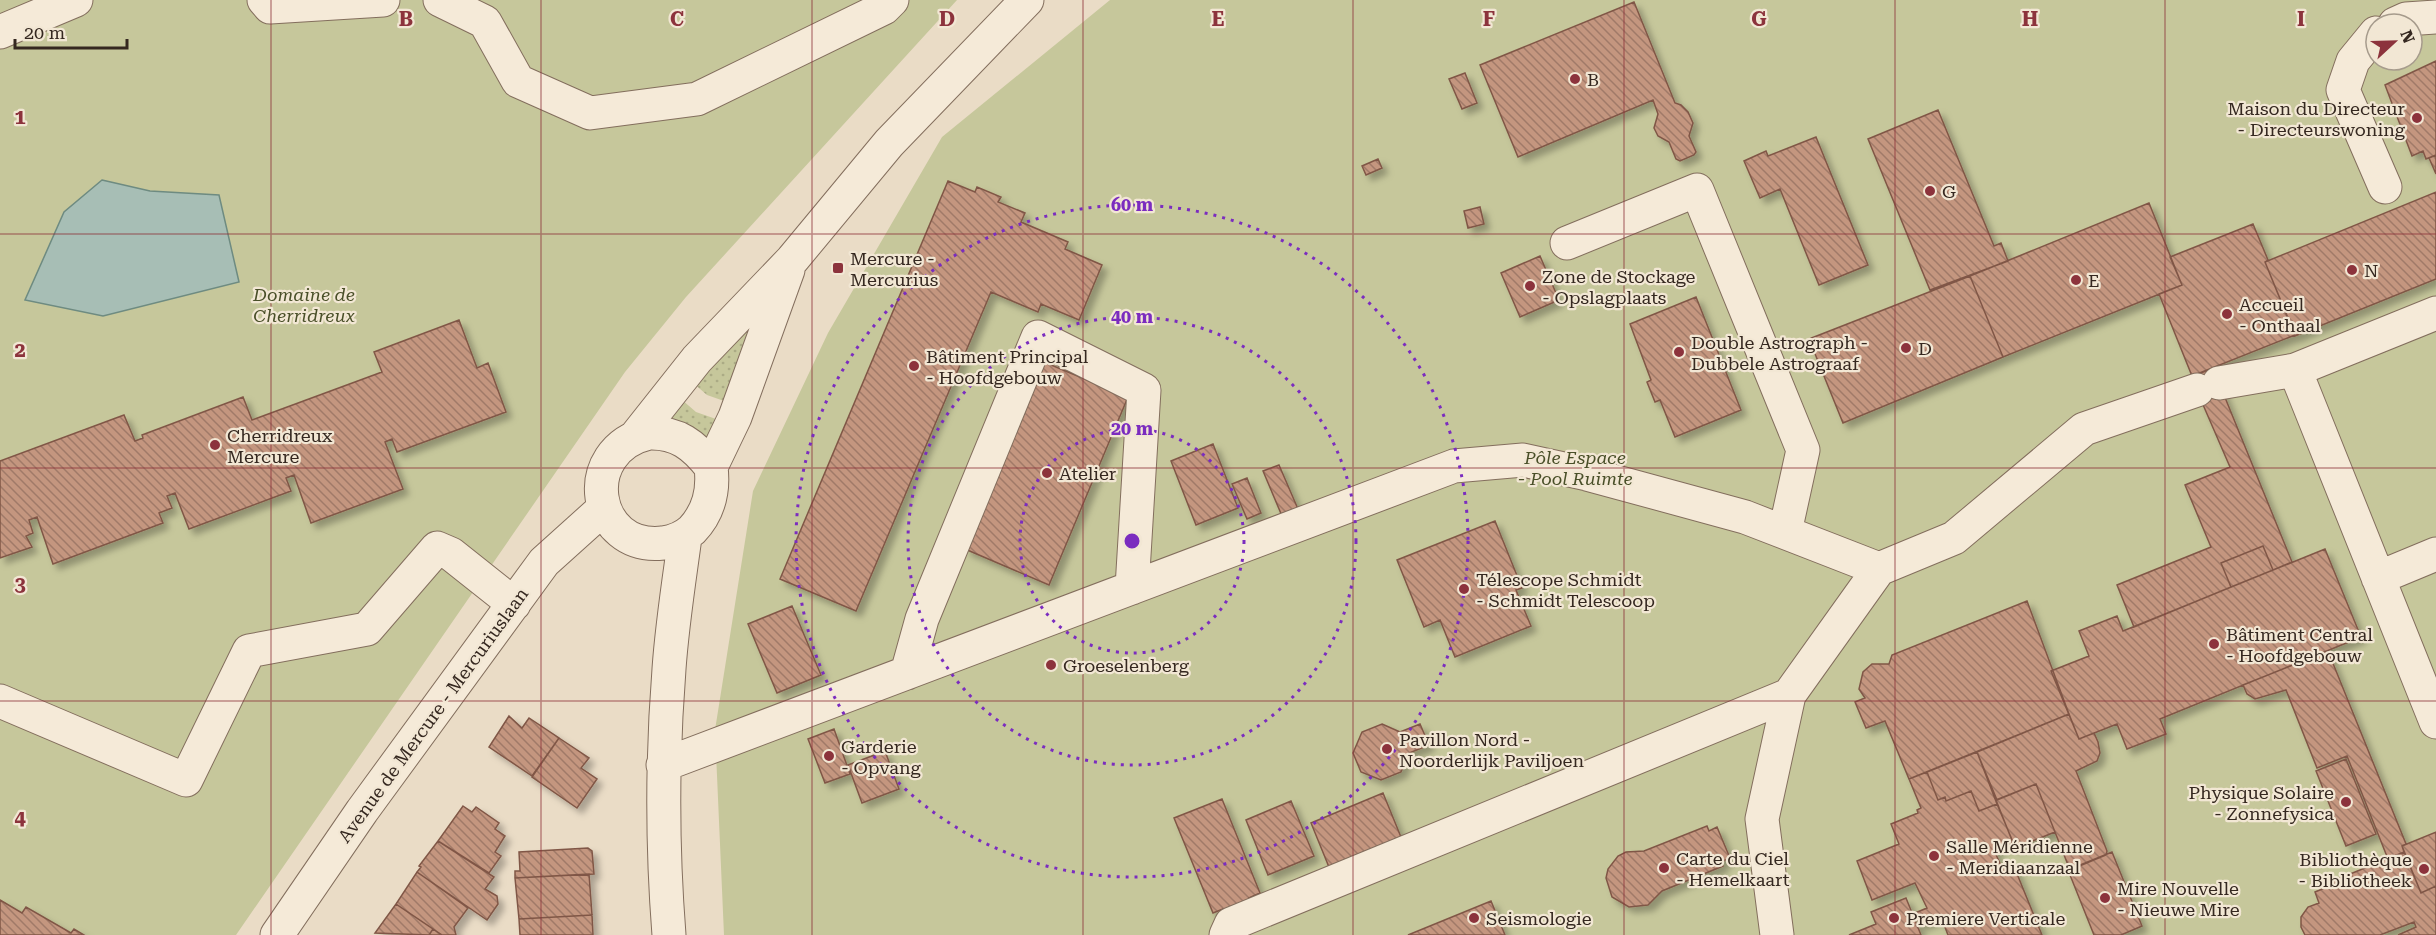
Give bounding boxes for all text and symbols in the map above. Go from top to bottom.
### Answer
text: B [399,7,413,31]
text: C [670,7,684,31]
text: D [939,7,955,31]
text: E [1212,7,1225,31]
text: F [1483,7,1495,31]
text: G [1751,7,1767,31]
text: H [2022,7,2038,31]
text: I [2297,7,2305,31]
scale bar [15,12,128,50]
north arrow [2364,12,2424,72]
text: 20 m [24,22,65,43]
text: N [2396,27,2419,46]
place label: B [1587,69,1599,90]
marker: B [1568,72,1582,86]
place label: Maison du Directeur - Directeurswoning [2227,98,2406,140]
text: 1 [14,105,26,129]
marker: Maison du Directeur - Directeurswoning [2410,111,2424,125]
place label: G [1942,181,1956,202]
marker: G [1923,184,1937,198]
text: 60 m [1111,194,1154,215]
place label: Mercure - Mercurius [850,248,938,290]
place label: N [2364,260,2378,281]
marker: Mercure - Mercurius [831,261,845,275]
marker: N [2345,263,2359,277]
place label: Zone de Stockage - Opslagplaats [1542,266,1696,308]
place label: E [2088,270,2100,291]
marker: E [2069,273,2083,287]
marker: Zone de Stockage - Opslagplaats [1523,279,1537,293]
park label: Domaine de Cherridreux [252,284,355,326]
place label: Accueil - Onthaal [2239,294,2321,336]
text: 40 m [1111,306,1154,327]
marker: Accueil - Onthaal [2220,307,2234,321]
place label: Double Astrograph - Dubbele Astrograaf [1691,332,1868,374]
text: 2 [14,338,26,362]
place label: D [1918,338,1932,359]
marker: D [1899,341,1913,355]
marker: Double Astrograph - Dubbele Astrograaf [1672,345,1686,359]
place label: Bâtiment Principal - Hoofdgebouw [926,346,1089,388]
marker: Bâtiment Principal - Hoofdgebouw [907,359,921,373]
text: 20 m [1111,418,1154,439]
place label: Cherridreux Mercure [227,425,333,467]
marker: Cherridreux Mercure [208,438,222,452]
park label: Pôle Espace - Pool Ruimte [1517,447,1633,489]
place label: Atelier [1059,463,1116,484]
marker: Atelier [1040,466,1054,480]
centre of rings [1122,531,1142,551]
place label: Télescope Schmidt - Schmidt Telescoop [1476,569,1655,611]
text: 3 [14,572,26,596]
marker: Télescope Schmidt - Schmidt Telescoop [1457,582,1471,596]
street label: Avenue de Mercure - Mercuriuslaan [334,583,533,846]
place label: Bâtiment Central - Hoofdgebouw [2226,624,2373,666]
marker: Bâtiment Central - Hoofdgebouw [2207,637,2221,651]
place label: Groeselenberg [1063,655,1190,676]
marker: Groeselenberg [1044,658,1058,672]
place label: Pavillon Nord - Noorderlijk Paviljoen [1399,729,1584,771]
place label: Garderie - Opvang [841,736,922,778]
marker: Pavillon Nord - Noorderlijk Paviljoen [1380,742,1394,756]
marker: Garderie - Opvang [822,749,836,763]
place label: Physique Solaire - Zonnefysica [2189,782,2334,824]
marker: Physique Solaire - Zonnefysica [2339,795,2353,809]
text: 4 [14,806,26,830]
place label: Salle Méridienne - Meridiaanzaal [1946,836,2093,878]
place label: Carte du Ciel - Hemelkaart [1676,848,1790,890]
marker: Salle Méridienne - Meridiaanzaal [1927,849,1941,863]
place label: Bibliothèque - Bibliotheek [2298,849,2412,891]
marker: Carte du Ciel - Hemelkaart [1657,861,1671,875]
marker: Bibliothèque - Bibliotheek [2417,862,2431,876]
place label: Mire Nouvelle - Nieuwe Mire [2117,878,2240,920]
marker: Mire Nouvelle - Nieuwe Mire [2098,891,2112,905]
place label: Seismologie [1486,908,1592,929]
place label: Premiere Verticale [1906,908,2065,929]
marker: Seismologie [1467,911,1481,925]
marker: Premiere Verticale [1887,911,1901,925]

